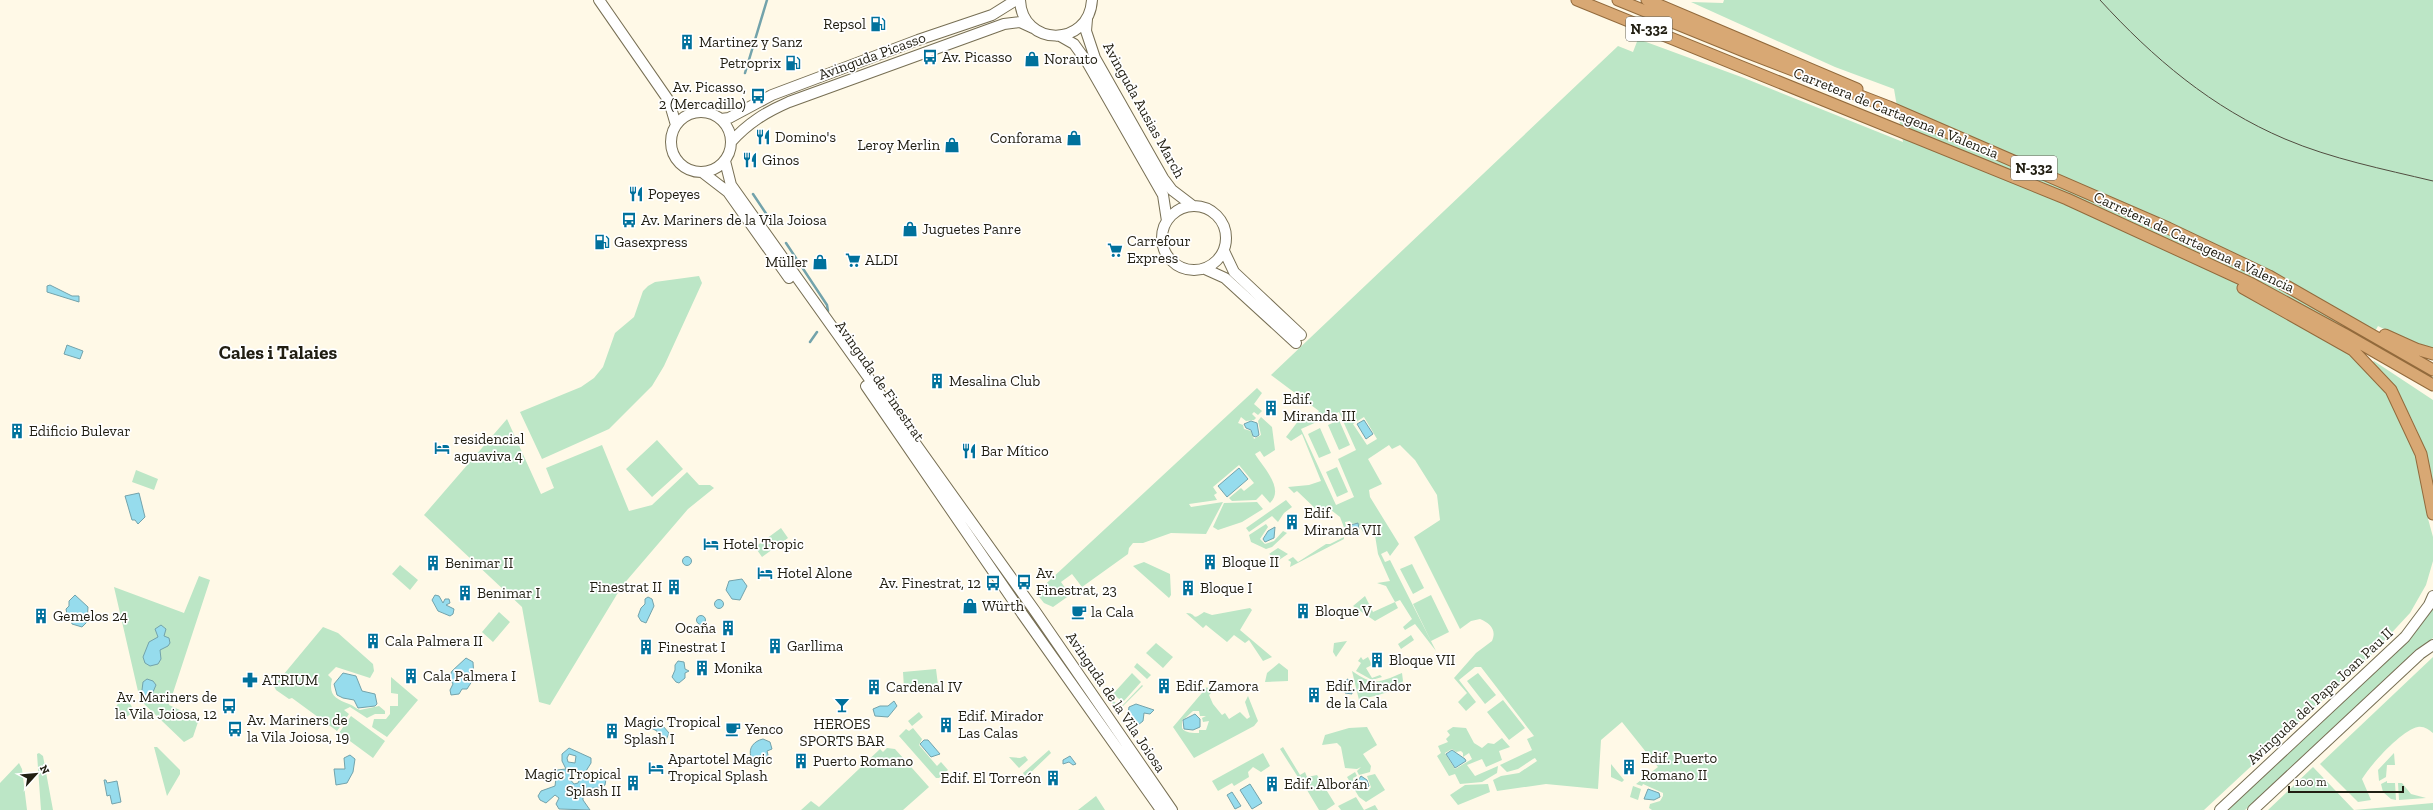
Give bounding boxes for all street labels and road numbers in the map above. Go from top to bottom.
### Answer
road number: N-332 [1626,17,1672,41]
street label: Avinguda Picasso [816,28,928,84]
street label: Avinguda Ausias March [1099,39,1189,182]
street label: Carretera de Cartagena a Valencia [1791,64,2001,162]
road number: N-332 [2011,156,2057,180]
street label: Carretera de Cartagena a Valencia [2091,187,2297,297]
street label: Avinguda de Finestrat [832,317,929,445]
street label: Avinguda del Papa Joan Pau II [2243,624,2397,768]
street label: Avinguda de la Vila Joiosa [1062,628,1170,776]

